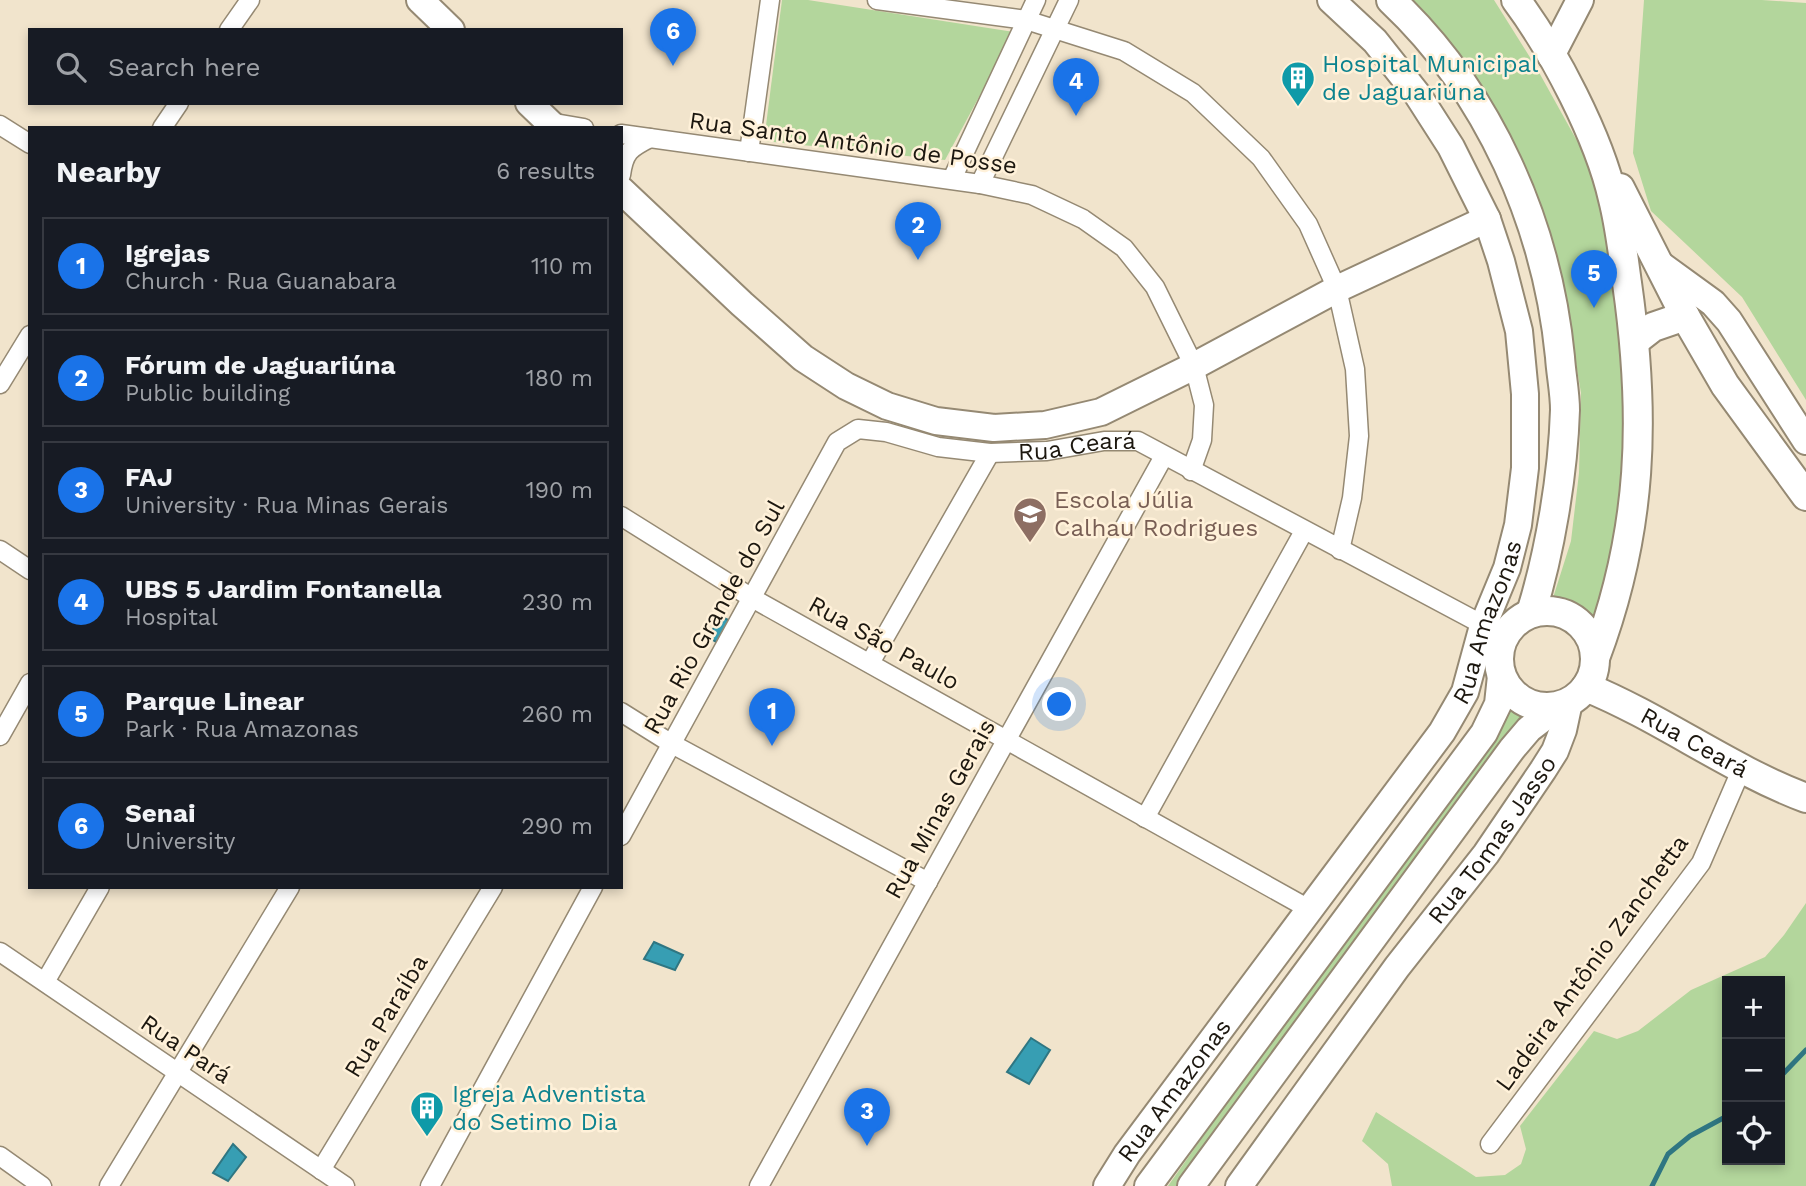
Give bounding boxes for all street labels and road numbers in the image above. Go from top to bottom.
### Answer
street label: Rua Santo Antônio de Posse [687,106,1019,180]
street label: Rua Ceará [1017,427,1136,466]
street label: Rua Rio Grande do Sul [638,494,791,739]
street label: Rua Amazonas [1447,537,1527,709]
street label: Rua São Paulo [804,590,964,696]
street label: Rua Ceará [1636,701,1753,784]
street label: Rua Minas Gerais [879,714,1001,904]
street label: Rua Tomas Jasso [1422,751,1562,930]
street label: Ladeira Antônio Zanchetta [1490,830,1694,1096]
street label: Rua Paraíba [338,950,434,1082]
street label: Rua Pará [135,1009,237,1089]
street label: Rua Amazonas [1112,1013,1237,1167]

